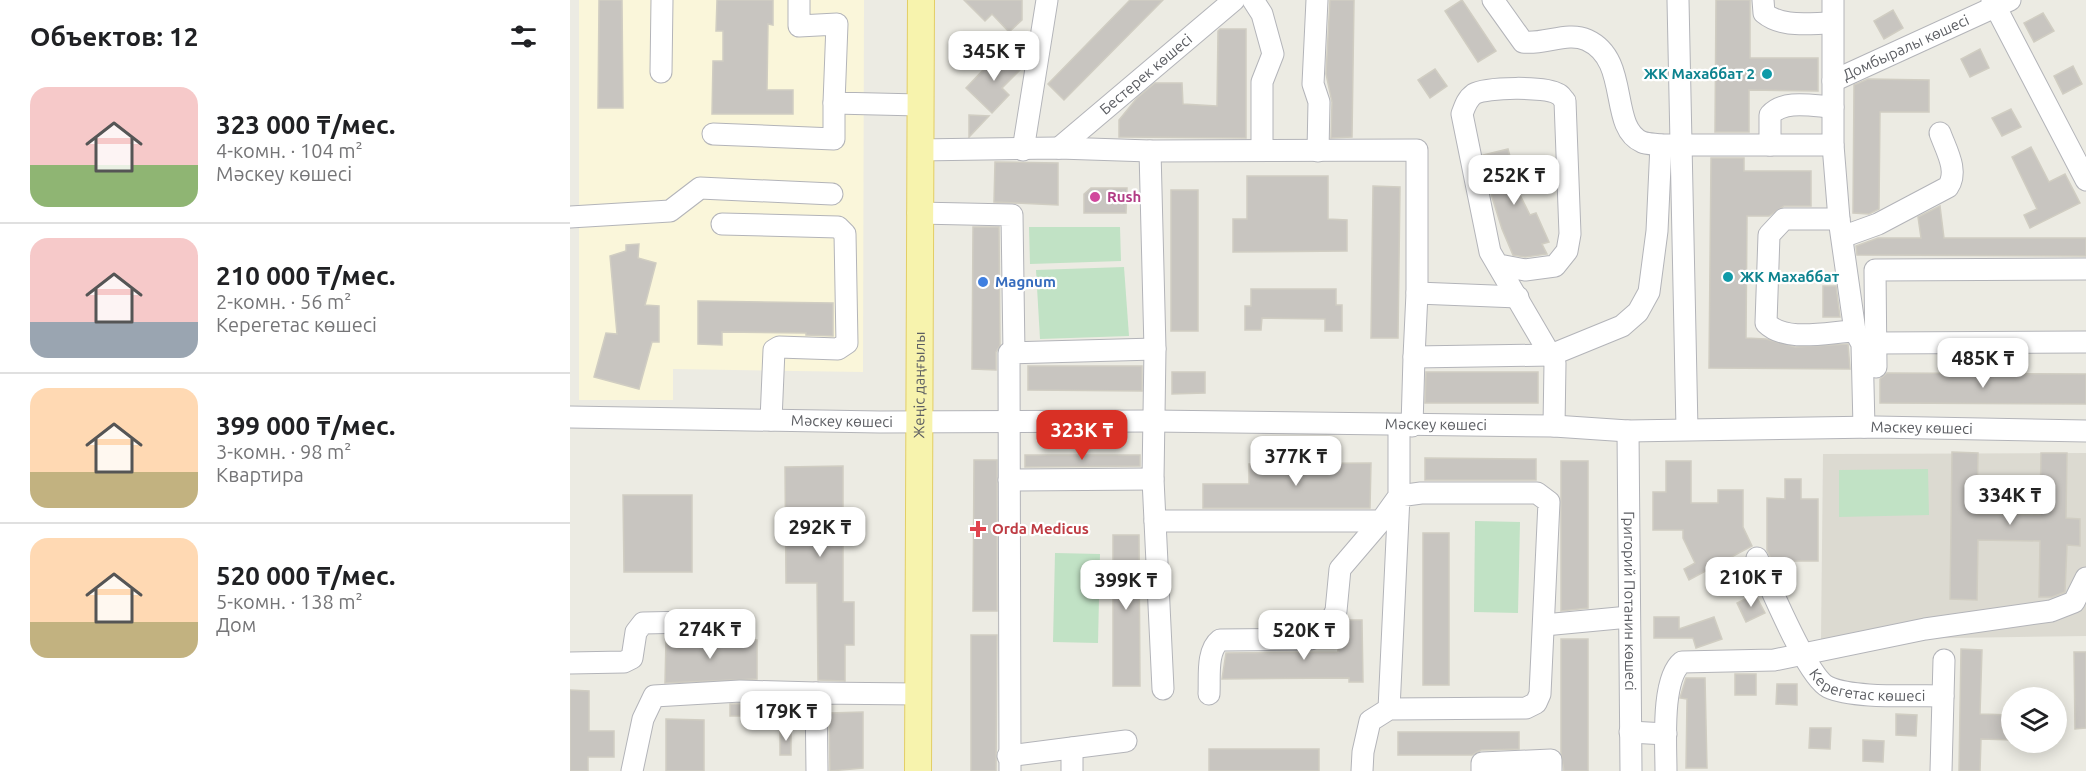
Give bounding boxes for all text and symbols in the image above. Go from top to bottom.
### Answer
street label: Домбыралы көшесі [1840,11,1972,84]
icon: filters [507,20,540,53]
text: Объектов: 12 [30,22,198,51]
street label: Бестерек көшесі [1096,30,1195,118]
pin: 345K ₸ [945,31,1043,82]
text: 345K ₸ [962,39,1026,62]
place label: ЖК Махаббат 2 [1644,65,1755,82]
marker: ЖК Махаббат 2 [1760,67,1774,81]
text: 323 000 ₸/мес. [216,110,395,139]
icon: home [78,111,150,183]
text: 4-комн. · 104 m² [216,139,363,162]
pin: 252K ₸ [1465,155,1563,206]
text: Мәскеу көшесі [216,162,352,185]
text: 252K ₸ [1482,163,1546,186]
place label: Rush [1107,188,1141,205]
marker: Rush [1088,190,1102,204]
text: 210 000 ₸/мес. [216,261,395,290]
icon: home [78,262,150,334]
place label: ЖК Махаббат [1740,268,1840,285]
marker: ЖК Махаббат [1721,270,1735,284]
place label: Magnum [995,273,1056,290]
marker: Magnum [976,275,990,289]
text: 2-комн. · 56 m² [216,290,351,313]
text: Керегетас көшесі [216,313,377,336]
street label: Жеңіс даңғылы [910,332,928,438]
pin: 485K ₸ [1934,338,2032,389]
text: 485K ₸ [1951,346,2015,369]
pin: 323K ₸ [1033,410,1131,461]
text: 399 000 ₸/мес. [216,411,395,440]
icon: home [78,412,150,484]
street label: Мәскеу көшесі [791,412,893,430]
street label: Мәскеу көшесі [1385,415,1487,433]
text: 323K ₸ [1050,418,1114,441]
street label: Мәскеу көшесі [1871,418,1973,437]
pin: 377K ₸ [1247,436,1345,487]
text: 3-комн. · 98 m² [216,440,351,463]
text: 377K ₸ [1264,444,1328,467]
text: Квартира [216,463,304,486]
pin: 334K ₸ [1961,475,2059,526]
text: 334K ₸ [1978,483,2042,506]
pin: 292K ₸ [771,507,869,558]
street label: Григорий Потанин көшесі [1621,511,1639,691]
text: 292K ₸ [788,515,852,538]
marker: Orda Medicus [969,520,987,538]
place label: Orda Medicus [992,520,1089,537]
pin: 210K ₸ [1702,557,1800,608]
pin: 399K ₸ [1077,560,1175,611]
text: 520 000 ₸/мес. [216,561,395,590]
icon: home [78,562,150,634]
text: 210K ₸ [1719,565,1783,588]
text: 399K ₸ [1094,568,1158,591]
text: 5-комн. · 138 m² [216,590,363,613]
pin: 274K ₸ [661,609,759,660]
pin: 520K ₸ [1255,610,1353,661]
text: Дом [216,613,256,636]
text: 274K ₸ [678,617,742,640]
text: 520K ₸ [1272,618,1336,641]
street label: Керегетас көшесі [1806,665,1925,704]
map controls [2001,687,2067,753]
button: layers [2001,687,2067,753]
pin: 179K ₸ [737,691,835,742]
text: 179K ₸ [754,699,818,722]

